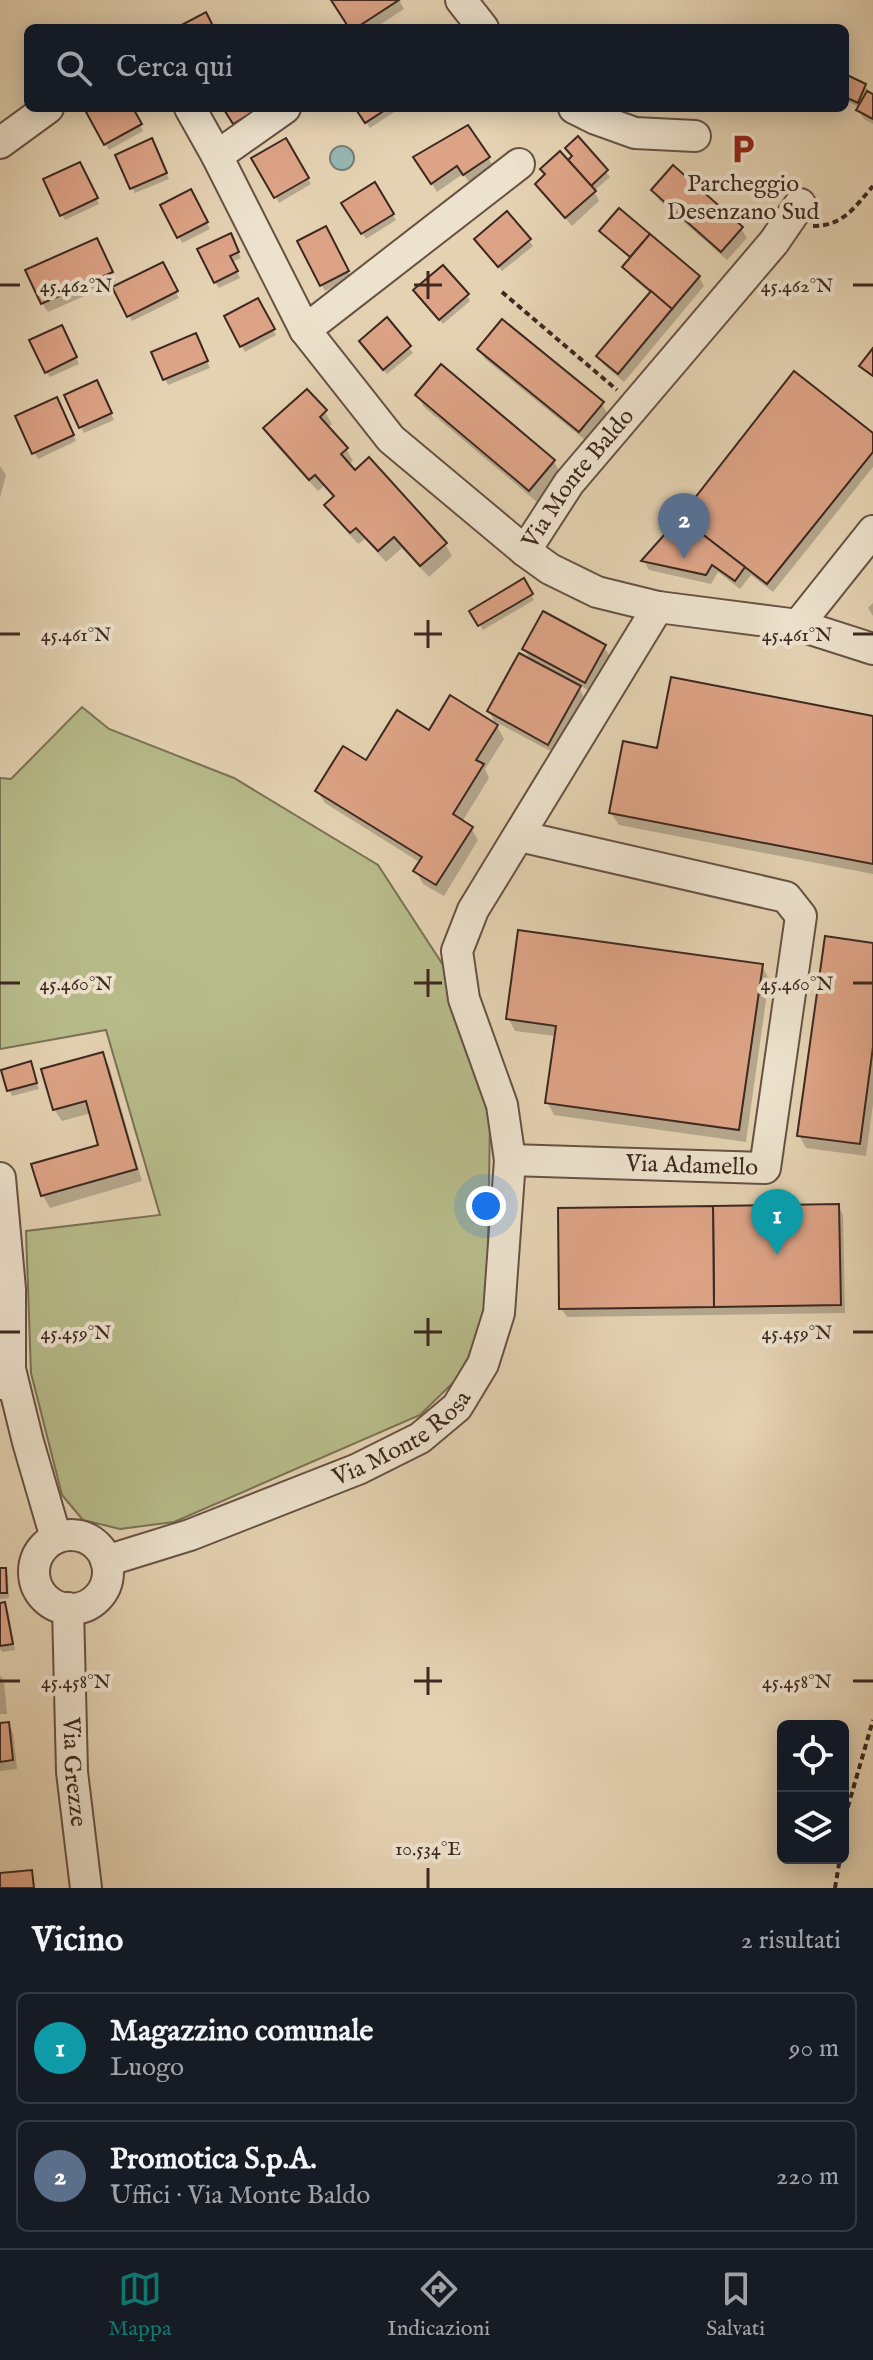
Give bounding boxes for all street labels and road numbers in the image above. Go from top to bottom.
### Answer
street label: Via Monte Baldo [515,402,641,555]
street label: Via Adamello [624,1148,759,1183]
street label: Via Monte Rosa [327,1385,479,1493]
street label: Via Grezze [55,1716,94,1828]

